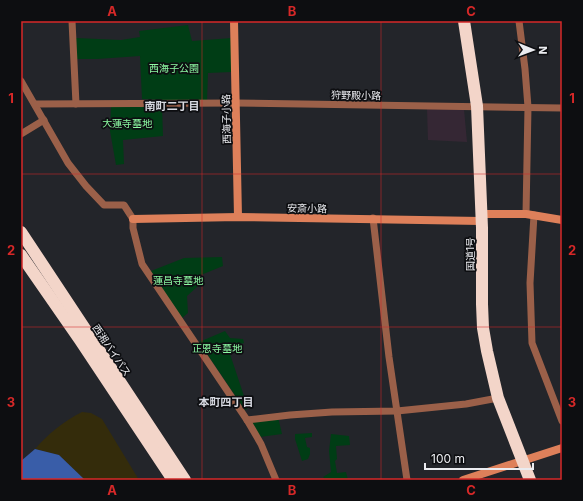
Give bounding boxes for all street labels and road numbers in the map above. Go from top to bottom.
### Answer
street label: 狩野殿小路 [331,89,381,101]
street label: 西海子小路 [220,94,232,144]
street label: 安斎小路 [287,202,327,214]
street label: 国道1号 [464,237,476,271]
street label: 西湘バイパス [90,322,134,378]

